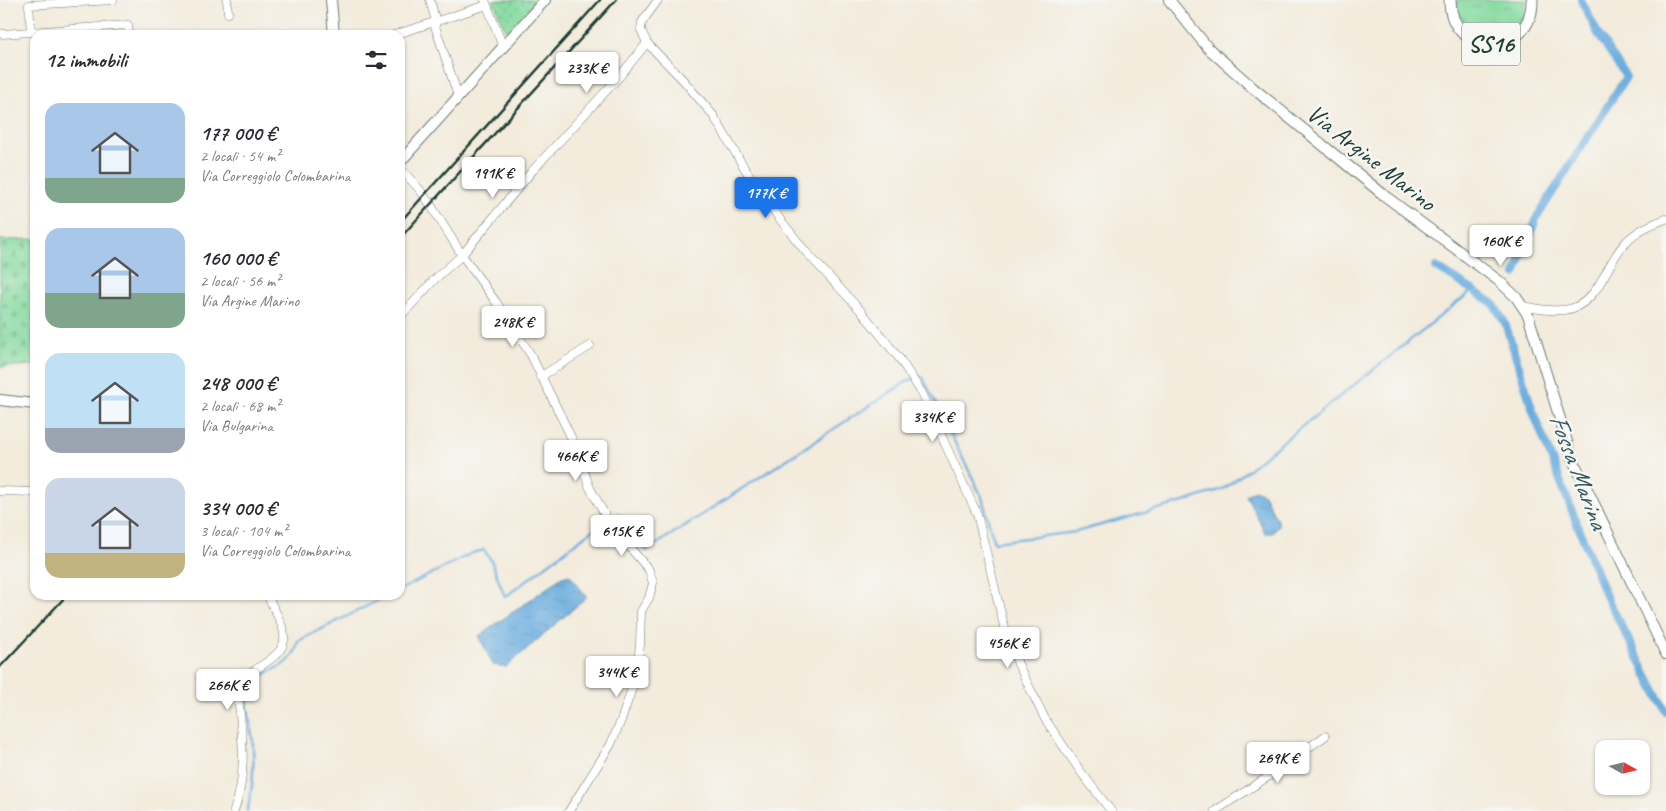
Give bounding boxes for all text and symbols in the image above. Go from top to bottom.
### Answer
road number: SS16 [1462,23,1520,66]
icon: filters [362,46,390,74]
text: 12 immobili [45,47,127,73]
pin: 233K € [546,52,628,94]
text: 233K € [567,58,607,78]
street label: Via Argine Marino [1300,97,1443,219]
text: 177 000 € [200,120,276,146]
icon: home [85,123,145,183]
text: 2 locali · 54 m² [200,146,280,166]
pin: 191K € [452,156,534,199]
text: 191K € [473,163,513,183]
text: Via Correggiolo Colombarina [200,166,350,186]
pin: 177K € [725,176,807,219]
text: 177K € [746,183,786,203]
pin: 160K € [1460,224,1542,267]
text: 160K € [1480,231,1522,251]
text: 160 000 € [200,245,277,271]
icon: home [85,248,145,308]
text: 2 locali · 56 m² [200,271,280,291]
text: Via Argine Marino [200,291,299,311]
pin: 248K € [472,306,554,348]
text: 248K € [493,312,533,332]
text: 248 000 € [200,370,276,396]
icon: home [85,373,145,433]
text: 2 locali · 68 m² [200,396,280,416]
pin: 334K € [892,400,974,443]
text: 334K € [913,407,953,427]
water label: Fossa Marina [1542,409,1616,536]
text: Via Bulgarina [200,416,273,436]
pin: 466K € [535,440,617,482]
text: 466K € [555,446,597,466]
text: 334 000 € [200,495,276,521]
icon: home [85,498,145,558]
pin: 615K € [581,514,663,557]
text: 3 locali · 104 m² [200,521,287,541]
text: 615K € [602,521,642,541]
text: Via Correggiolo Colombarina [200,541,350,561]
pin: 456K € [967,626,1049,669]
text: 456K € [988,633,1028,653]
pin: 344K € [576,656,658,698]
text: 344K € [597,662,637,682]
pin: 266K € [187,668,269,711]
text: 266K € [207,675,249,695]
north arrow [1595,740,1650,795]
map controls [1595,740,1650,795]
pin: 269K € [1237,742,1319,784]
text: 269K € [1258,748,1298,768]

